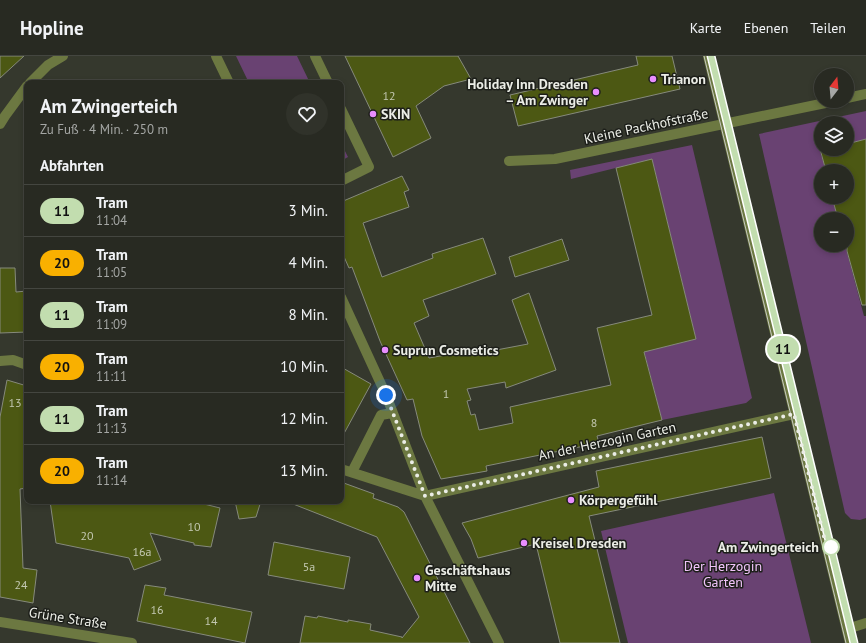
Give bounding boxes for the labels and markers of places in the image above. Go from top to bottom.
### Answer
place label: Trianon [661,70,706,88]
marker: Trianon [648,74,658,84]
place label: Holiday Inn Dresden – Am Zwinger [467,75,588,109]
marker: Holiday Inn Dresden – Am Zwinger [591,87,601,97]
place label: SKIN [381,105,410,123]
marker: SKIN [368,109,378,119]
place label: Suprun Cosmetics [393,341,499,359]
marker: Suprun Cosmetics [380,345,390,355]
place label: Körpergefühl [579,491,658,509]
marker: Körpergefühl [566,495,576,505]
place label: Kreisel Dresden [532,534,626,552]
marker: Kreisel Dresden [519,538,529,548]
place label: Am Zwingerteich [718,538,819,556]
marker: Am Zwingerteich [822,538,840,556]
place label: Geschäftshaus Mitte [425,561,510,595]
marker: Geschäftshaus Mitte [412,573,422,583]

